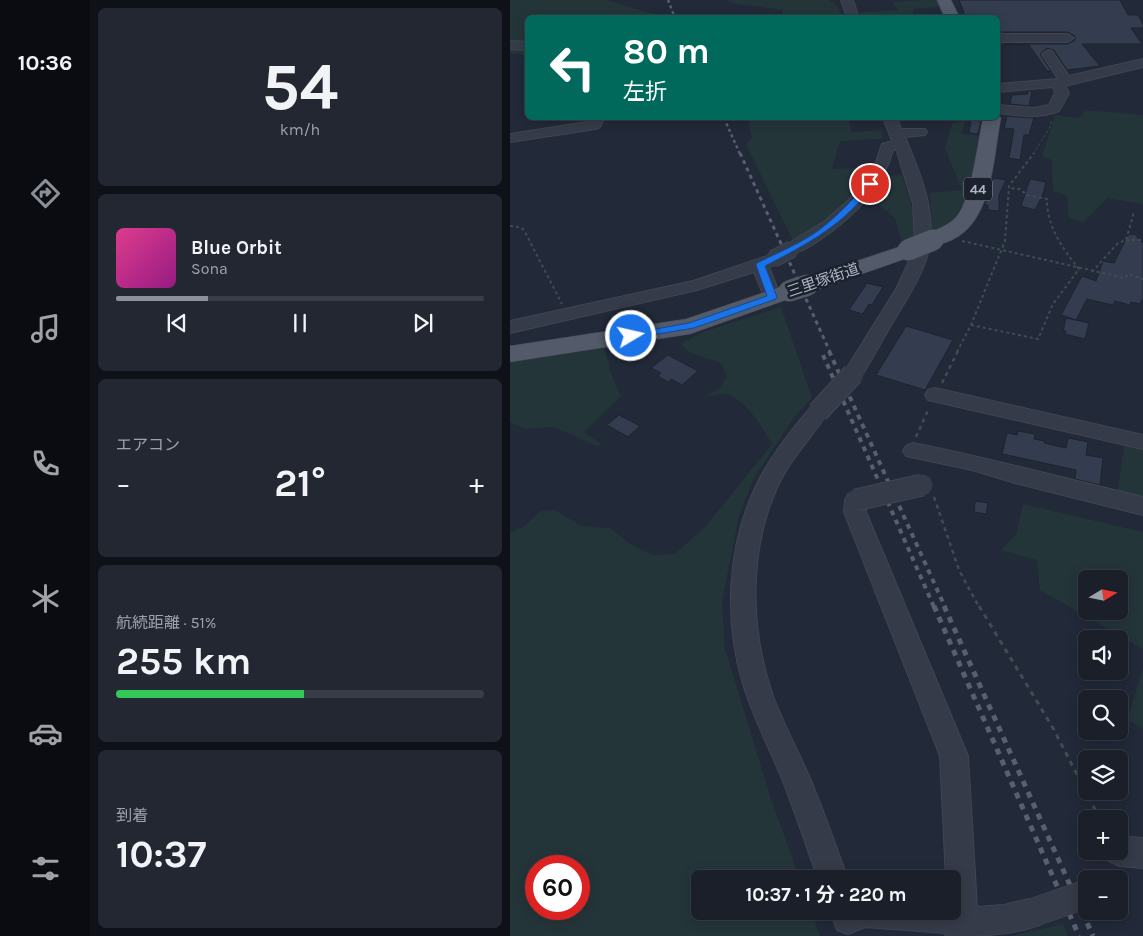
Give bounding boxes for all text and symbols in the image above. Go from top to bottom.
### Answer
text: 80 m [623,31,710,72]
icon: left [540,35,605,100]
text: 54 [262,49,338,125]
text: 10:36 [18,50,72,76]
text: 左折 [623,79,667,105]
text: km/h [280,120,320,139]
pin [849,163,891,205]
icon: arrive [856,170,884,198]
icon: directions [28,176,63,211]
road number: 44 [964,178,992,200]
text: Blue Orbit [191,237,282,259]
text: Sona [191,259,228,278]
street label: 三里塚街道 [785,259,861,301]
icon: previous [163,309,191,337]
icon: pause [286,309,314,337]
icon: next [409,309,437,337]
position arrow [604,309,656,361]
icon: music [28,311,63,346]
text: エアコン [116,435,180,454]
icon: phone [28,446,63,481]
text: 21° [274,461,326,506]
text: − [116,467,131,500]
text: + [469,467,484,500]
north arrow [1078,570,1128,620]
map controls [1078,570,1128,920]
icon: climate [28,581,63,616]
text: 航続距離 · 51% [116,613,216,632]
button: sound [1078,630,1128,680]
text: 255 km [116,639,251,684]
button: search [1078,690,1128,740]
icon: car [28,716,63,751]
button: layers [1078,750,1128,800]
text: 到着 [116,806,148,825]
button: + [1078,810,1128,860]
text: 10:37 [116,832,206,877]
icon: filters [28,851,63,886]
speed limit sign: 60 [525,855,590,920]
button: − [1078,870,1128,920]
text: 10:37 · 1 分 · 220 m [745,884,907,906]

